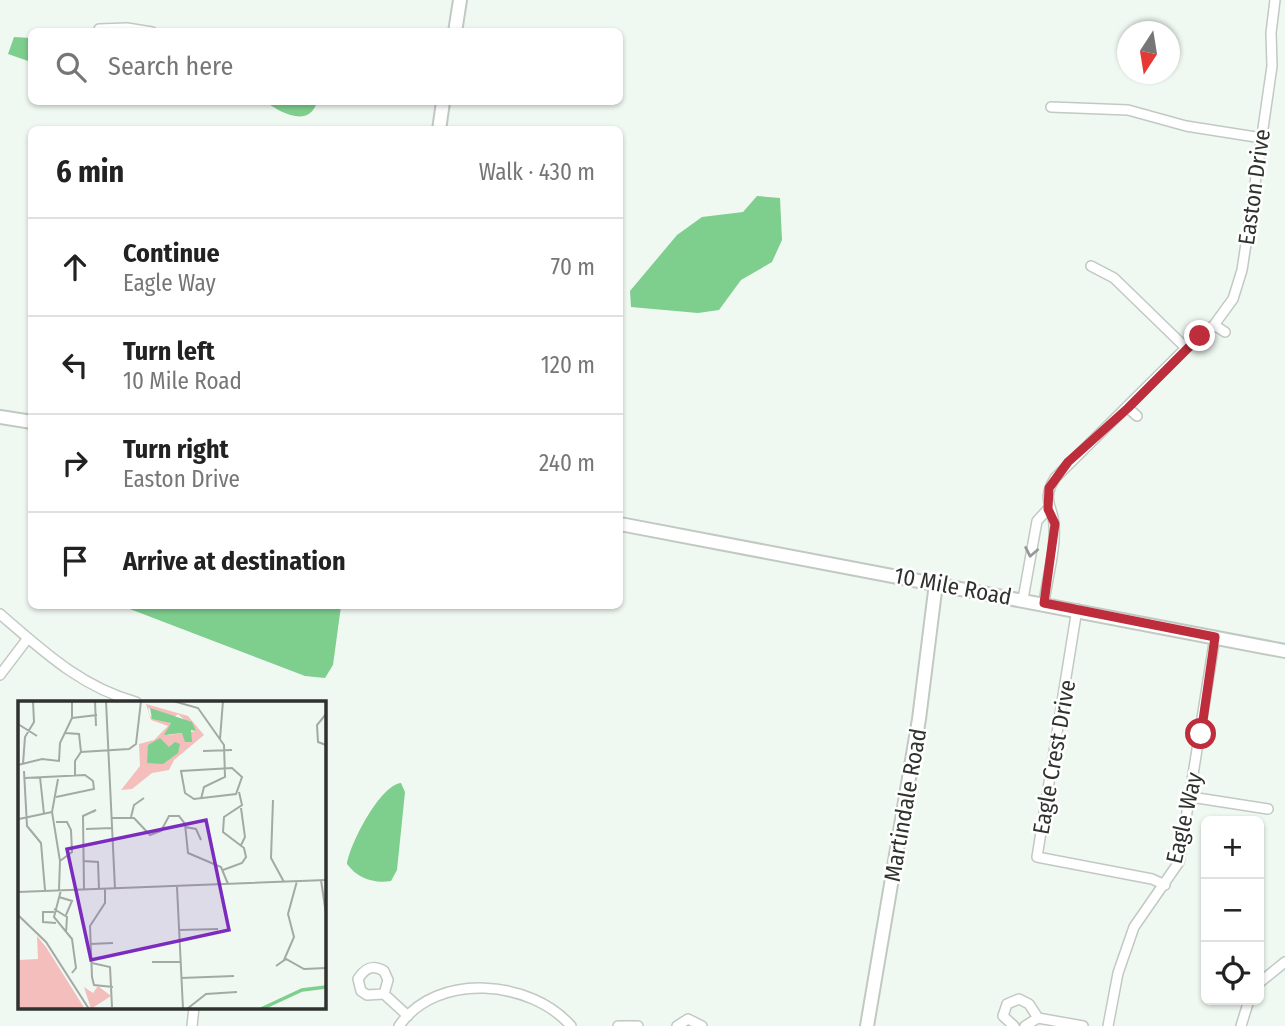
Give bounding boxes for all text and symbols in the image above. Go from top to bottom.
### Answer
north arrow [1117,21,1180,84]
search box [28,28,623,105]
icon: search [52,48,90,86]
text: Search here [108,51,233,82]
street label: Easton Drive [1232,127,1276,247]
text: 6 min [56,154,124,190]
text: Walk · 430 m [479,158,595,186]
text: Continue [123,238,220,269]
icon: ahead [56,248,94,286]
text: 70 m [551,253,595,281]
text: Eagle Way [123,269,216,297]
route end [1184,320,1215,351]
text: Turn left [123,336,215,367]
icon: left [56,346,94,384]
text: 120 m [541,351,595,379]
text: 10 Mile Road [123,367,242,395]
text: Turn right [123,434,229,465]
icon: right [56,444,94,482]
text: 240 m [539,449,595,477]
text: Easton Drive [123,465,240,493]
icon: arrive [56,542,94,580]
text: Arrive at destination [123,546,346,577]
one-way arrow [1025,546,1040,558]
street label: 10 Mile Road [892,561,1014,611]
street label: Eagle Crest Drive [1027,677,1081,837]
inset map [18,701,326,1009]
route start [1185,718,1216,749]
street label: Martindale Road [878,726,932,884]
street label: Eagle Way [1160,769,1208,866]
map controls [1201,816,1264,1005]
button: + [1201,816,1264,879]
button: − [1201,879,1264,942]
button: locate [1201,942,1264,1005]

